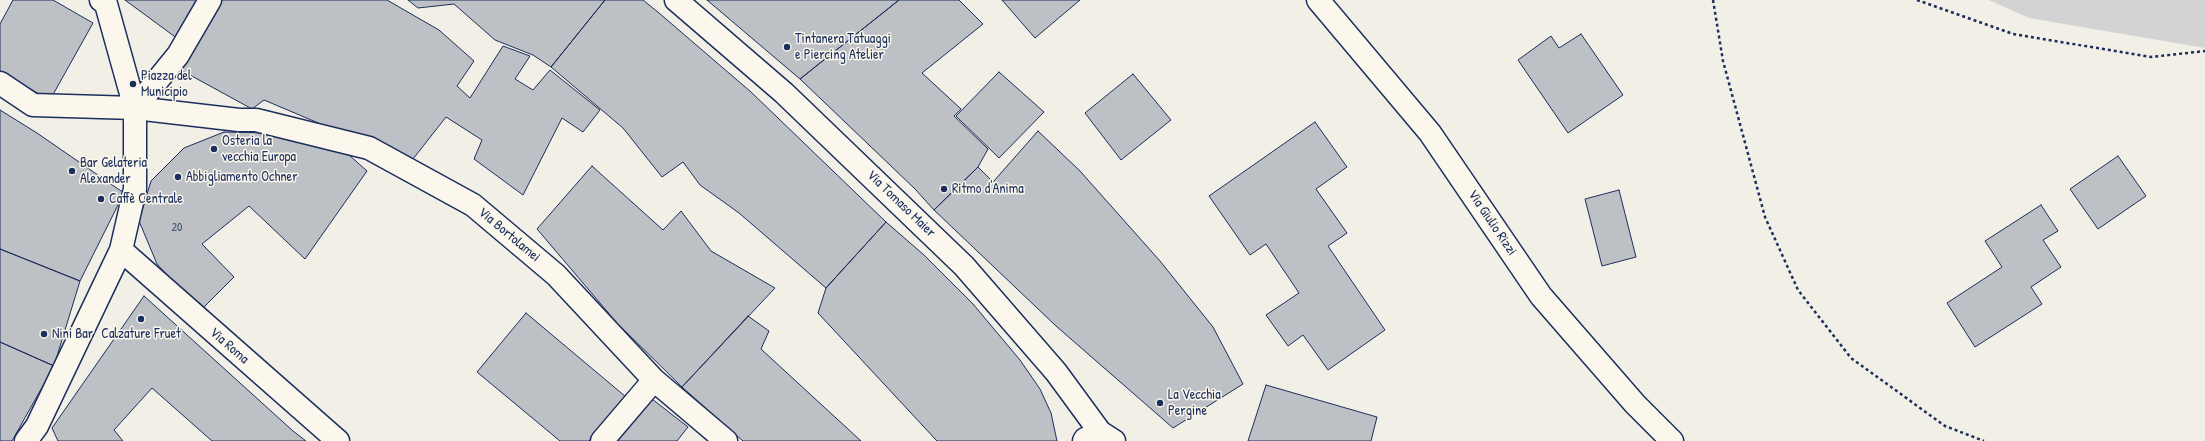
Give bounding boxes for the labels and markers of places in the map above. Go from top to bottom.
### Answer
place label: Tintanera Tatuaggi e Piercing Atelier [795,31,891,64]
marker: Tintanera Tatuaggi e Piercing Atelier [782,42,792,52]
place label: Piazza del Municipio [141,68,192,100]
marker: Piazza del Municipio [128,79,138,89]
place label: Osteria la vecchia Europa [222,133,296,166]
marker: Osteria la vecchia Europa [209,144,219,154]
place label: Bar Gelateria Alexander [80,155,147,188]
marker: Bar Gelateria Alexander [67,166,77,176]
place label: Abbigliamento Ochner [186,169,298,185]
marker: Abbigliamento Ochner [173,172,183,182]
place label: Ritmo d'Anima [952,181,1024,197]
marker: Ritmo d'Anima [939,184,949,194]
place label: Caffè Centrale [109,191,183,207]
marker: Caffè Centrale [96,194,106,204]
marker: Calzature Fruet [136,314,146,324]
place label: Nini Bar [52,326,93,342]
place label: Calzature Fruet [101,326,181,342]
marker: Nini Bar [39,329,49,339]
place label: La Vecchia Pergine [1168,387,1221,420]
marker: La Vecchia Pergine [1155,398,1165,408]

